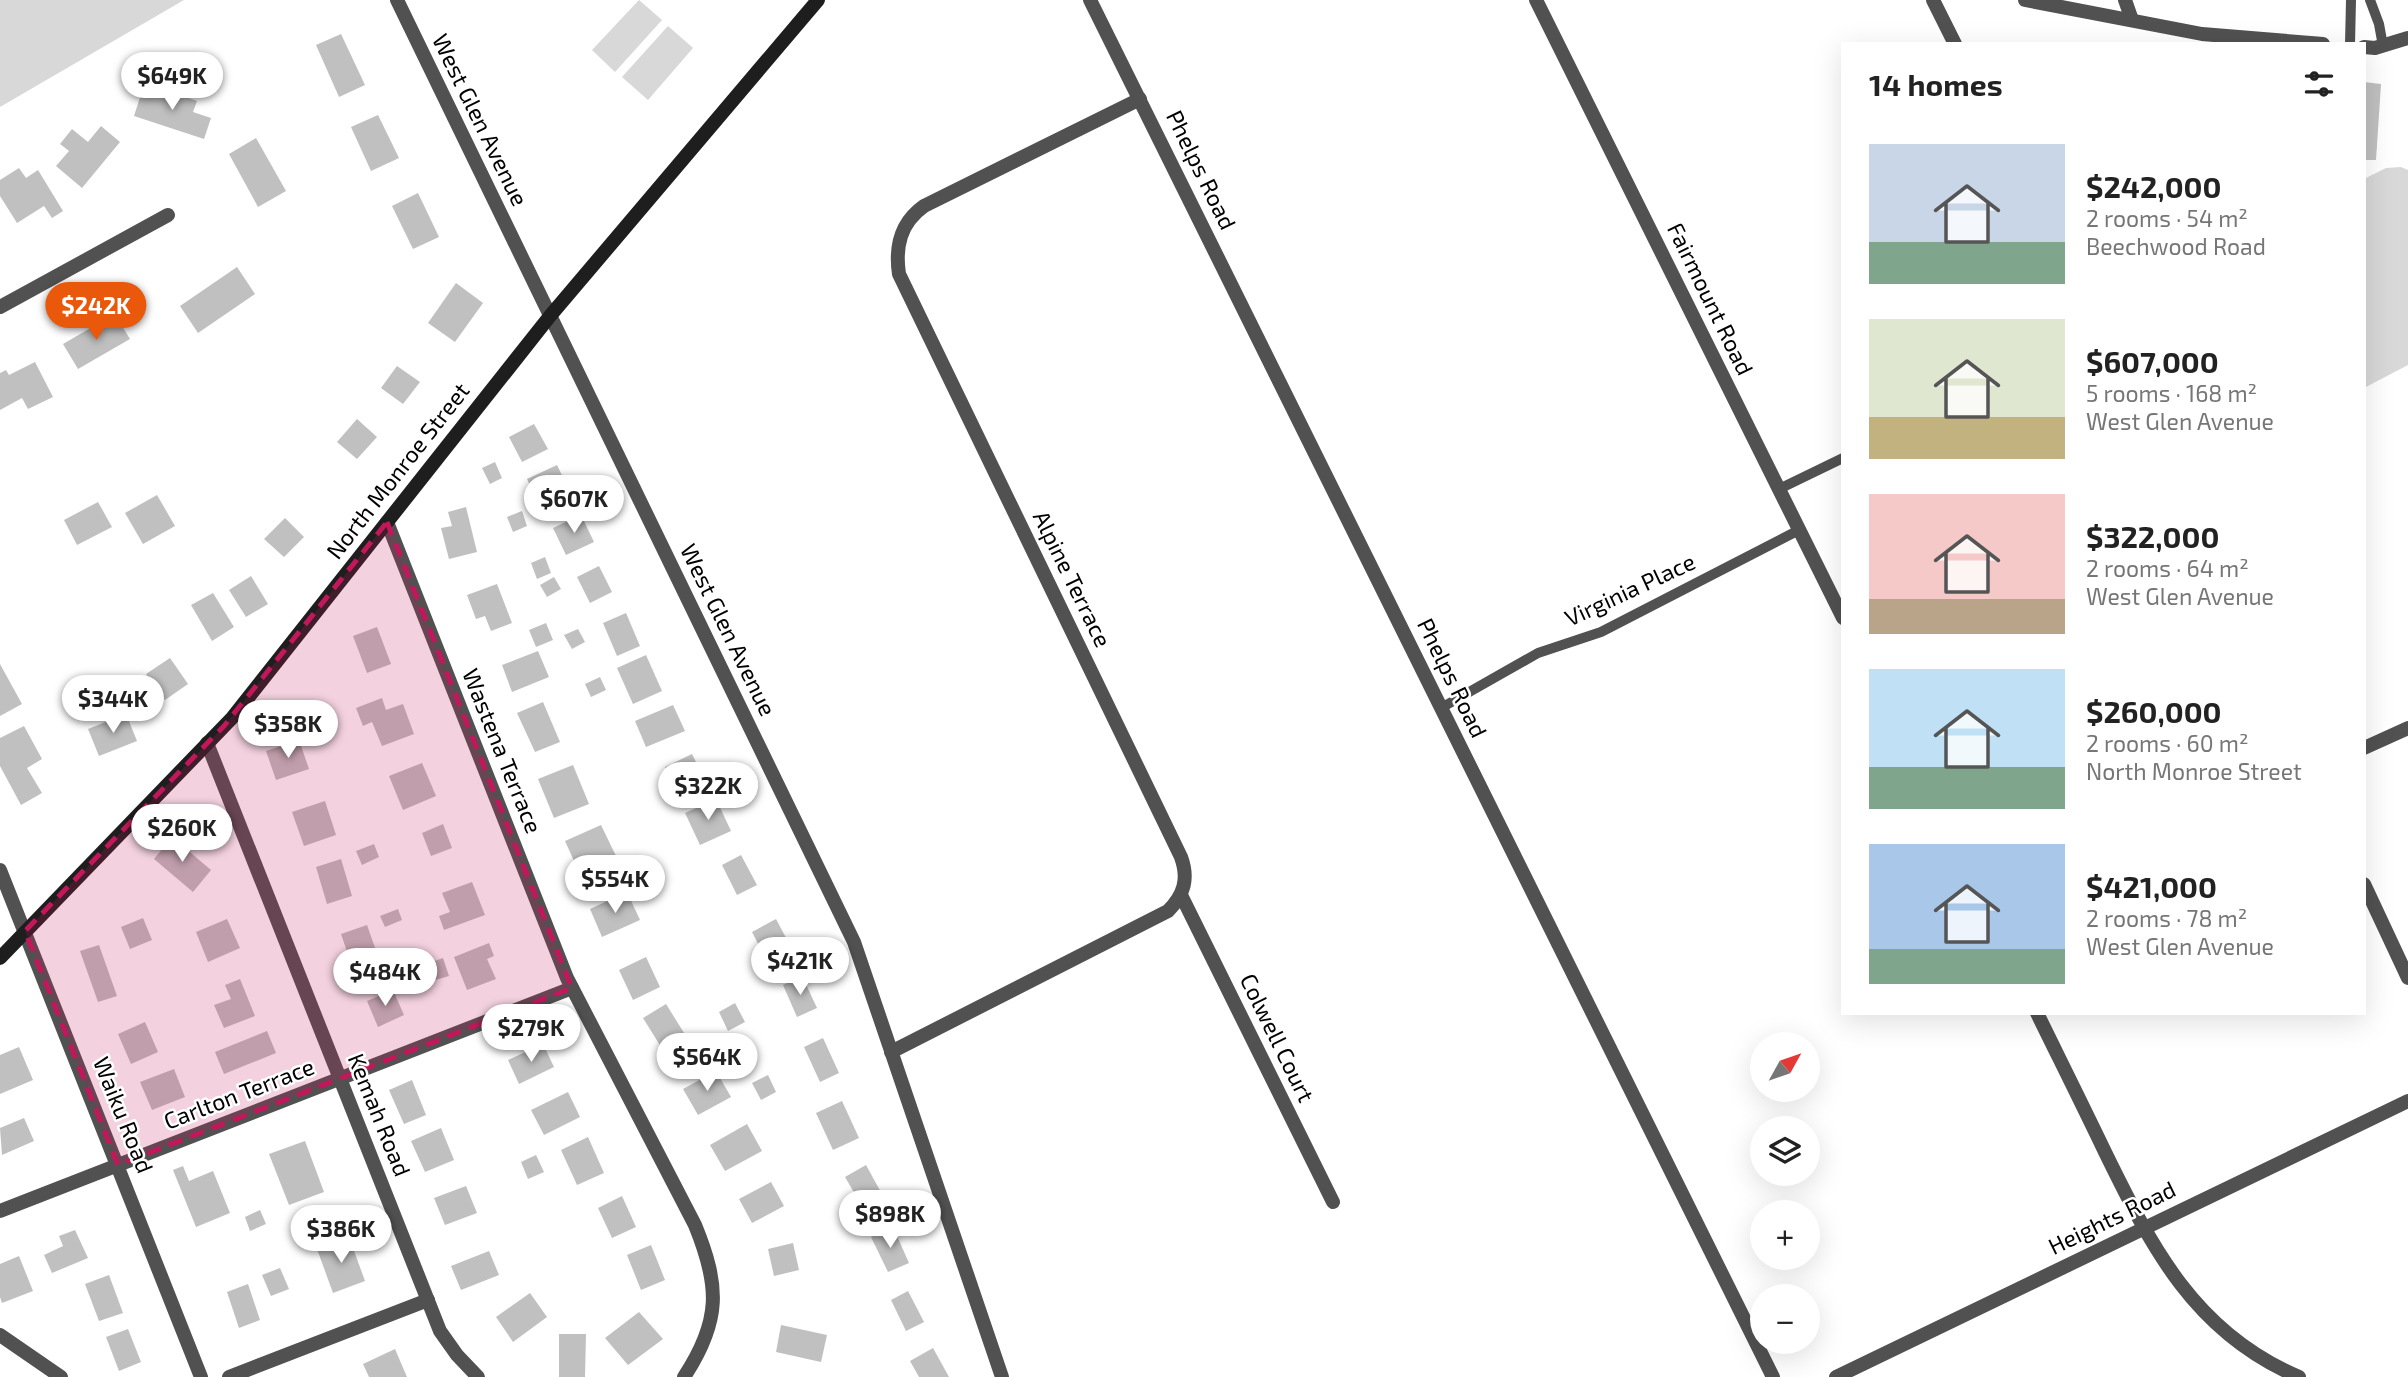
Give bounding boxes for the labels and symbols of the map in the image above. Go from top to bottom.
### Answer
street label: West Glen Avenue [427,29,535,210]
pin: $649K [123,52,221,112]
street label: Phelps Road [1161,105,1243,234]
street label: Fairmount Road [1662,218,1760,379]
pin: $242K [47,282,145,342]
street label: North Monroe Street [320,377,475,564]
pin: $607K [525,476,623,535]
street label: Alpine Terrace [1028,506,1118,651]
street label: West Glen Avenue [675,539,783,720]
street label: Virginia Place [1560,547,1699,632]
street label: Phelps Road [1412,613,1494,742]
street label: Wastena Terrace [457,664,549,837]
pin: $344K [64,676,162,735]
pin: $358K [239,700,337,760]
pin: $322K [659,762,757,822]
pin: $260K [133,804,231,864]
pin: $554K [566,856,664,915]
pin: $421K [751,937,849,997]
pin: $484K [336,948,434,1008]
street label: Colwell Court [1235,969,1321,1107]
pin: $279K [482,1004,580,1064]
north arrow [1750,1032,1820,1102]
pin: $564K [658,1034,756,1093]
street label: Kemah Road [343,1049,417,1180]
street label: Carlton Terrace [159,1051,318,1135]
street label: Waiku Road [88,1052,160,1177]
street label: Heights Road [2043,1174,2180,1260]
pin: $898K [841,1190,939,1250]
pin: $386K [292,1206,390,1265]

